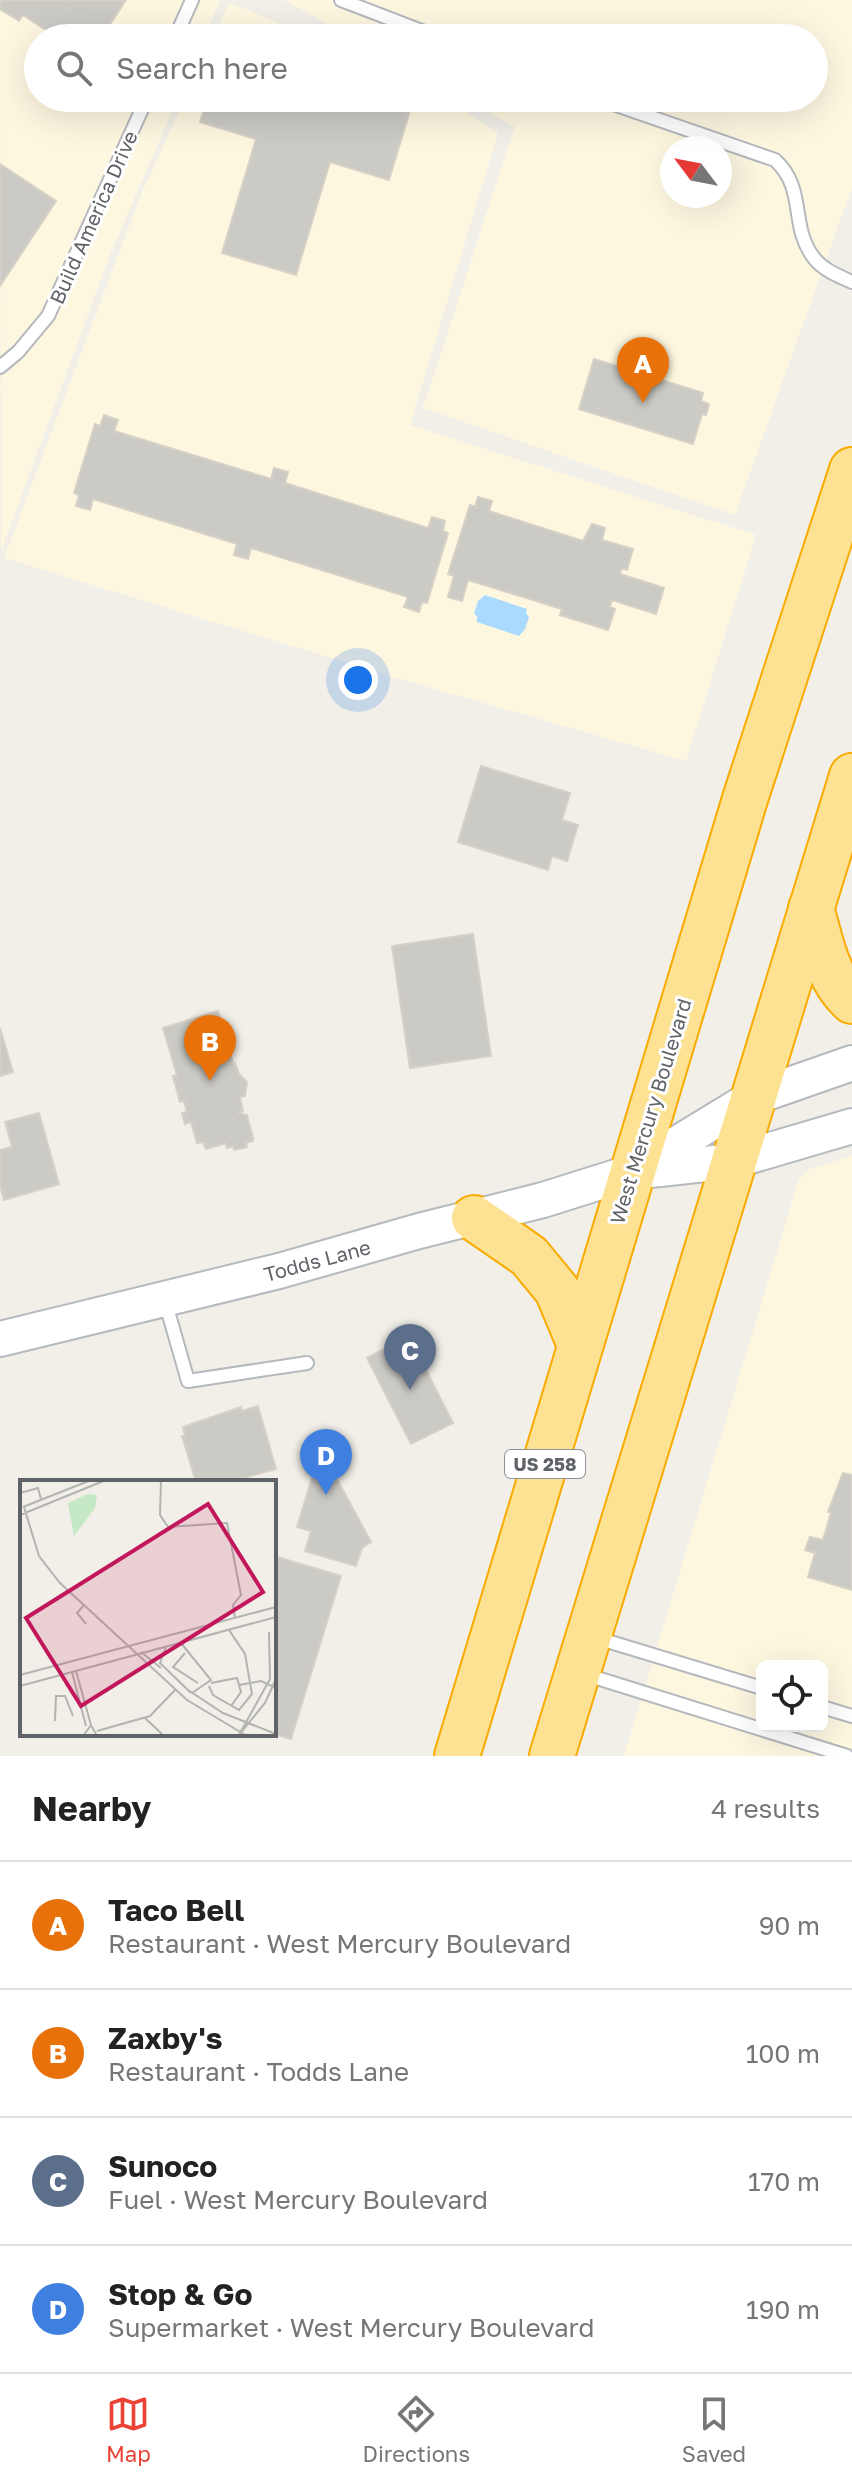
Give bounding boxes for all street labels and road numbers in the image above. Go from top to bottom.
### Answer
street label: Build America Drive [44,127,142,307]
street label: West Mercury Boulevard [604,995,696,1227]
street label: Todds Lane [261,1234,373,1286]
road number: US 258 [505,1450,585,1478]

